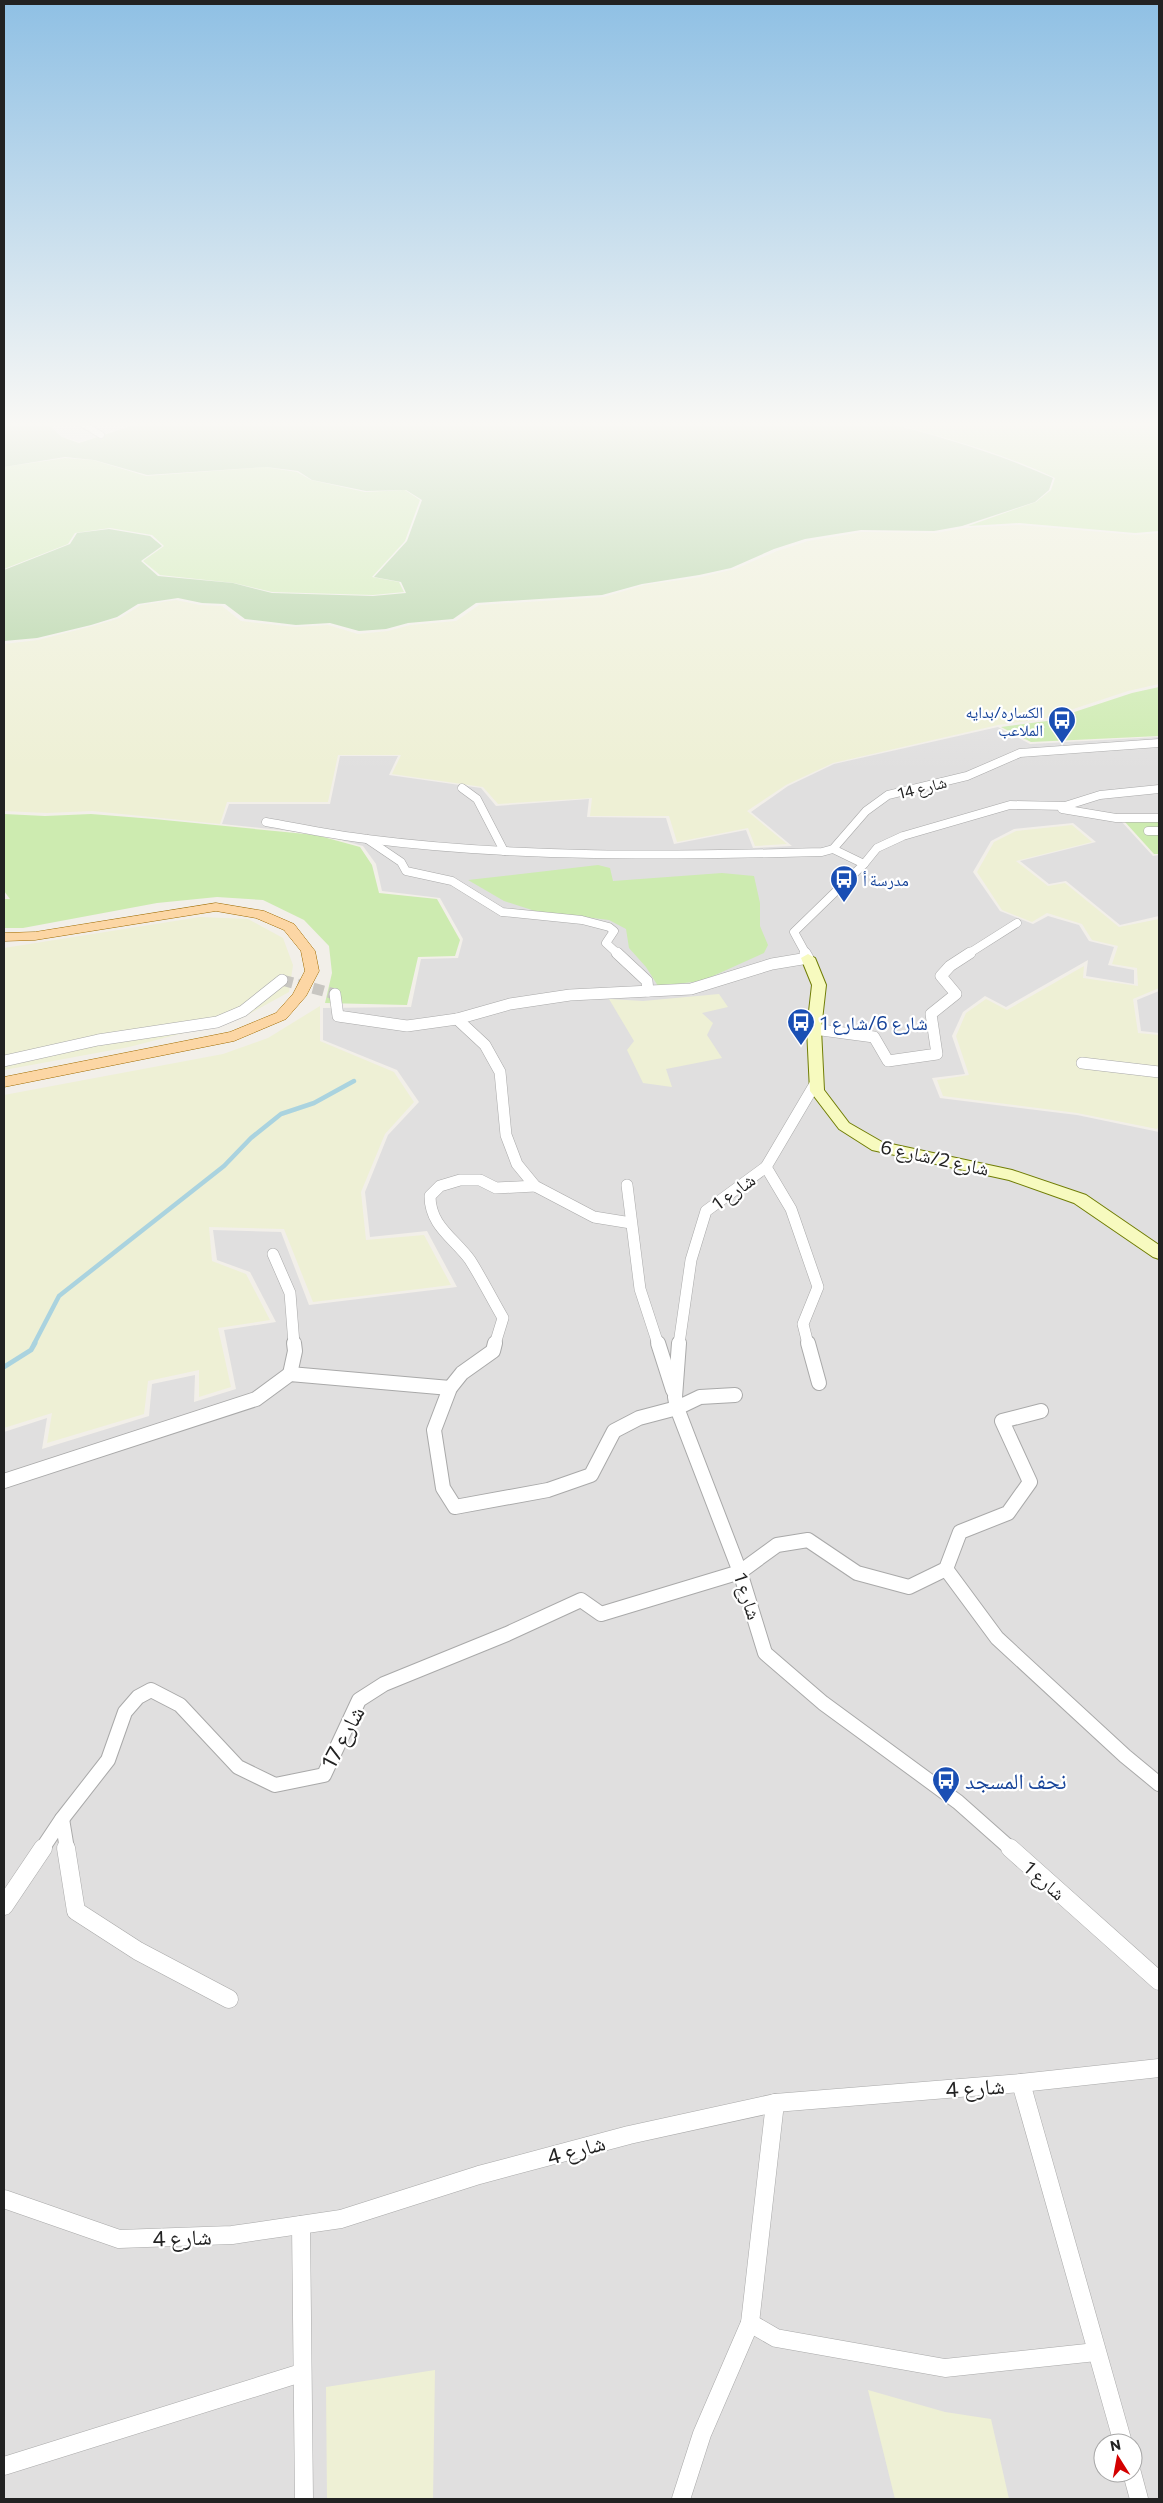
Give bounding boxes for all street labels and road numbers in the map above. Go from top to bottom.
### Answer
street label: شارع 14 [895,772,949,804]
street label: شارع 2/شارع 6 [879,1134,991,1181]
street label: شارع 1 [707,1168,760,1215]
street label: شارع 1 [729,1570,766,1623]
street label: شارع 17 [314,1701,371,1773]
street label: شارع 1 [1019,1855,1070,1905]
street label: شارع 4 [945,2071,1006,2104]
street label: شارع 4 [544,2128,608,2171]
street label: شارع 4 [152,2222,212,2253]

